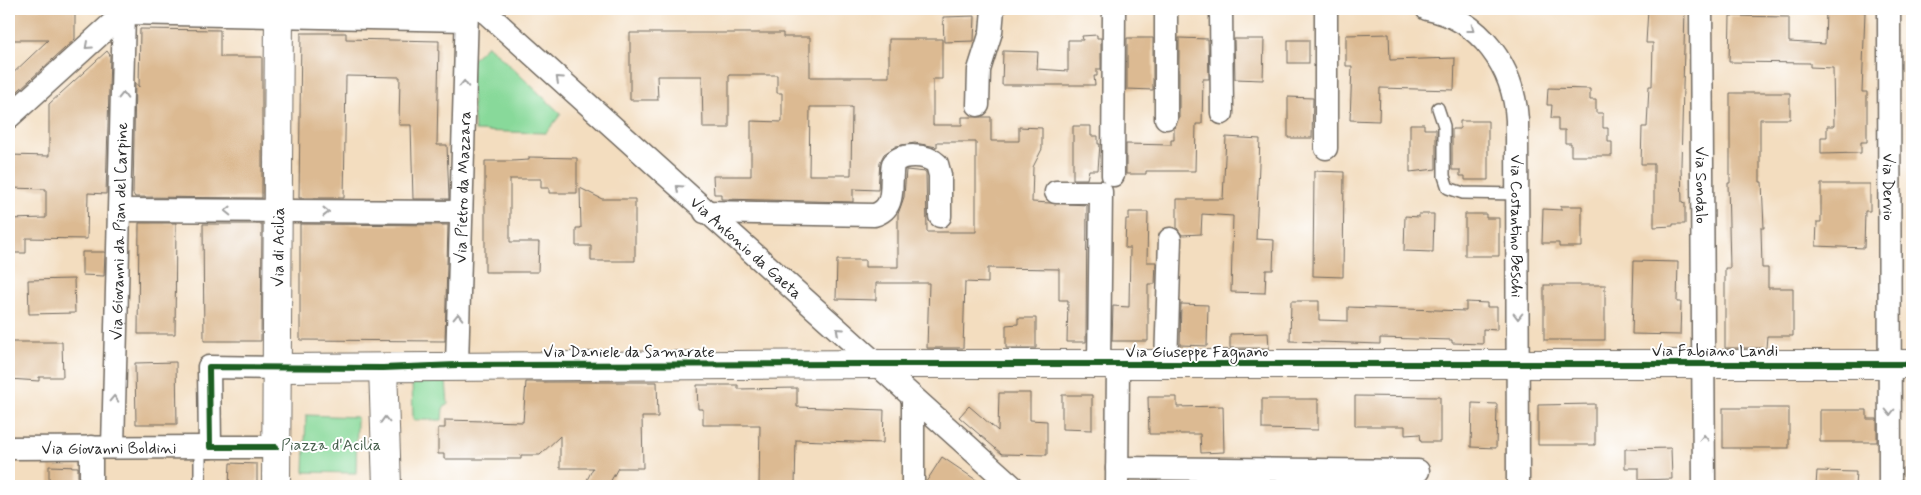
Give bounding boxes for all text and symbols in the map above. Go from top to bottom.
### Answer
one-way arrow [1465,23,1475,32]
one-way arrow [85,40,94,49]
one-way arrow [555,76,564,85]
one-way arrow [459,80,469,88]
one-way arrow [118,92,128,100]
street label: Via Pietro da Mazzara [451,111,476,264]
street label: Via Giovanni da Pian del Carpine [107,121,133,340]
street label: Via Sondalo [1690,146,1711,224]
street label: Via Dervio [1877,153,1898,221]
street label: Via Costantino Beschi [1505,154,1526,298]
one-way arrow [675,185,684,194]
street label: Via Antonio da Gaeta [685,192,806,304]
one-way arrow [224,206,232,217]
street label: Via di Acilia [268,207,290,287]
one-way arrow [322,207,330,217]
one-way arrow [453,312,463,320]
one-way arrow [1513,313,1523,321]
one-way arrow [836,328,845,337]
street label: Via Fabiano Landi [1652,341,1778,362]
street label: Via Daniele da Samarate [543,342,715,363]
street label: Via Giuseppe Fagnano [1126,342,1268,364]
one-way arrow [109,394,120,402]
one-way arrow [1885,409,1895,417]
one-way arrow [379,416,390,424]
one-way arrow [1699,433,1709,441]
park label: Piazza d'Acilia [281,435,381,456]
street label: Via Giovanni Boldini [41,438,177,460]

